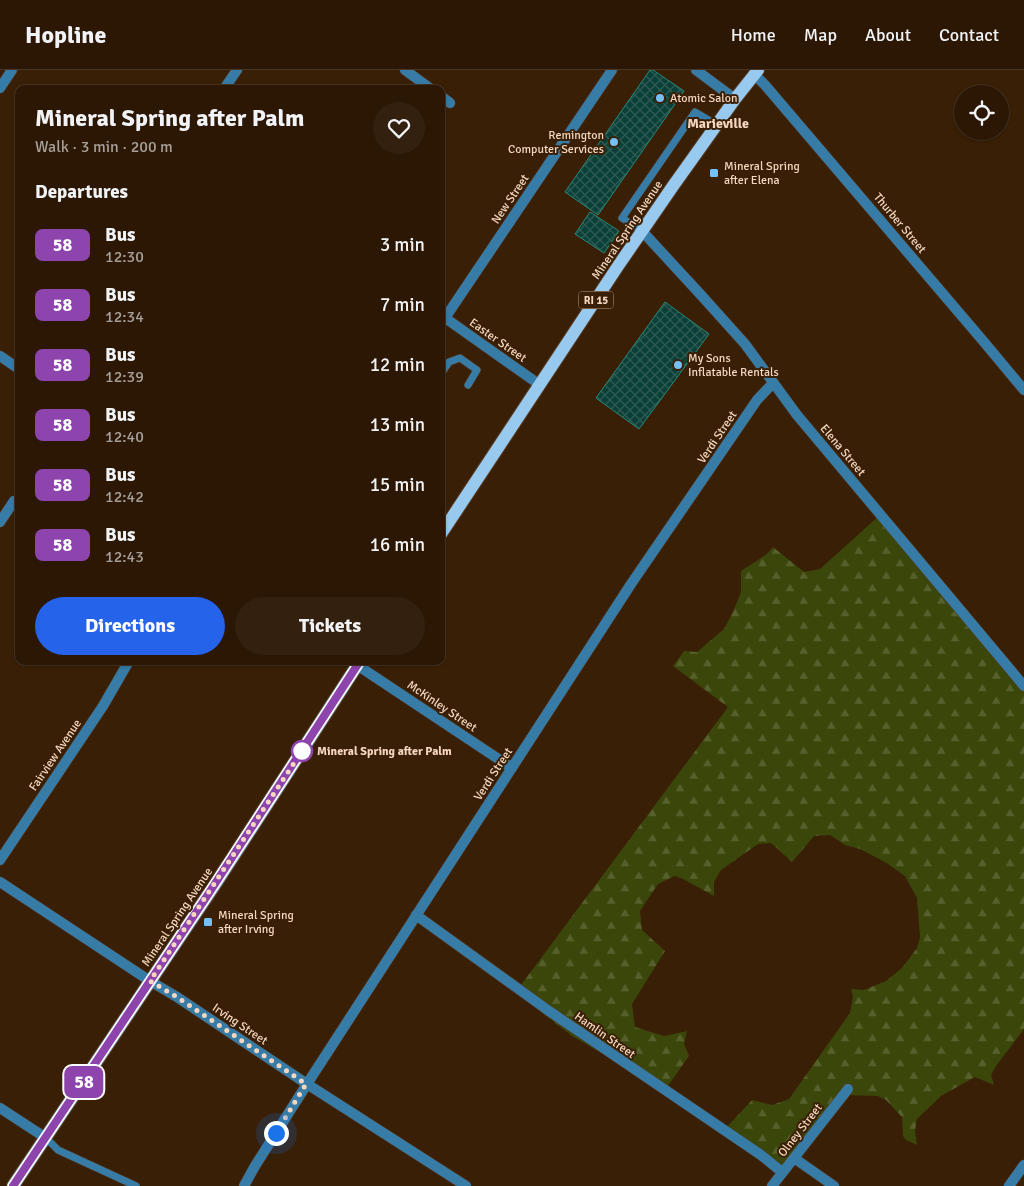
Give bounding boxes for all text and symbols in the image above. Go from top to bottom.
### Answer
text: Hopline [25,20,106,50]
text: Home [731,24,776,46]
text: Map [804,24,837,46]
text: About [865,24,911,46]
text: Contact [939,24,999,46]
map controls [954,85,1009,140]
button: locate [954,85,1009,140]
place label: Atomic Salon [670,91,738,106]
marker: Atomic Salon [654,92,666,104]
button: heart [373,102,425,154]
text: Mineral Spring after Palm [35,103,305,133]
district label: Marieville [687,115,749,132]
place label: Remington Computer Services [508,128,604,157]
marker: Remington Computer Services [608,136,620,148]
text: Walk · 3 min · 200 m [35,137,173,157]
place label: Mineral Spring after Elena [724,159,800,188]
marker: Mineral Spring after Elena [708,167,720,179]
street label: New Street [488,172,532,227]
street label: Mineral Spring Avenue [589,178,666,283]
text: Departures [35,180,128,204]
street label: Thurber Street [870,190,929,257]
text: Bus [105,223,136,247]
text: 3 min [380,233,425,257]
text: 58 [53,234,72,256]
text: 12:30 [105,247,144,267]
text: Bus [105,283,136,307]
road number: RI 15 [578,292,614,308]
text: 7 min [380,293,425,317]
text: 58 [53,294,72,316]
text: 12:34 [105,307,144,327]
street label: Easter Street [466,315,529,366]
text: Bus [105,343,136,367]
place label: My Sons Inflatable Rentals [688,351,779,380]
text: 12 min [370,353,425,377]
text: 58 [53,354,72,376]
marker: My Sons Inflatable Rentals [672,359,684,371]
text: 12:39 [105,367,144,387]
text: Bus [105,403,136,427]
street label: Verdi Street [694,408,740,466]
text: 13 min [370,413,425,437]
text: 58 [53,414,72,436]
street label: Elena Street [817,421,869,479]
text: 12:40 [105,427,144,447]
text: Bus [105,463,136,487]
text: 15 min [370,473,425,497]
text: 58 [53,474,72,496]
text: 12:42 [105,487,144,507]
text: Bus [105,523,136,547]
text: 16 min [370,533,425,557]
text: 58 [53,534,72,556]
text: 12:43 [105,547,144,567]
button: Directions [35,597,225,655]
button: Tickets [235,597,425,655]
street label: McKinley Street [404,678,480,735]
street label: Fairview Avenue [26,717,85,794]
marker: Mineral Spring after Palm [291,740,313,762]
place label: Mineral Spring after Palm [317,744,452,759]
street label: Verdi Street [471,745,516,804]
street label: Mineral Spring Avenue [139,865,216,970]
place label: Mineral Spring after Irving [218,908,294,937]
marker: Mineral Spring after Irving [202,916,214,928]
street label: Irving Street [209,1000,270,1048]
street label: Hamlin Street [571,1009,638,1062]
line badge: 58 [62,1066,106,1098]
text: 58 [74,1071,94,1093]
street label: Olney Street [775,1101,826,1160]
your location [264,1121,289,1146]

